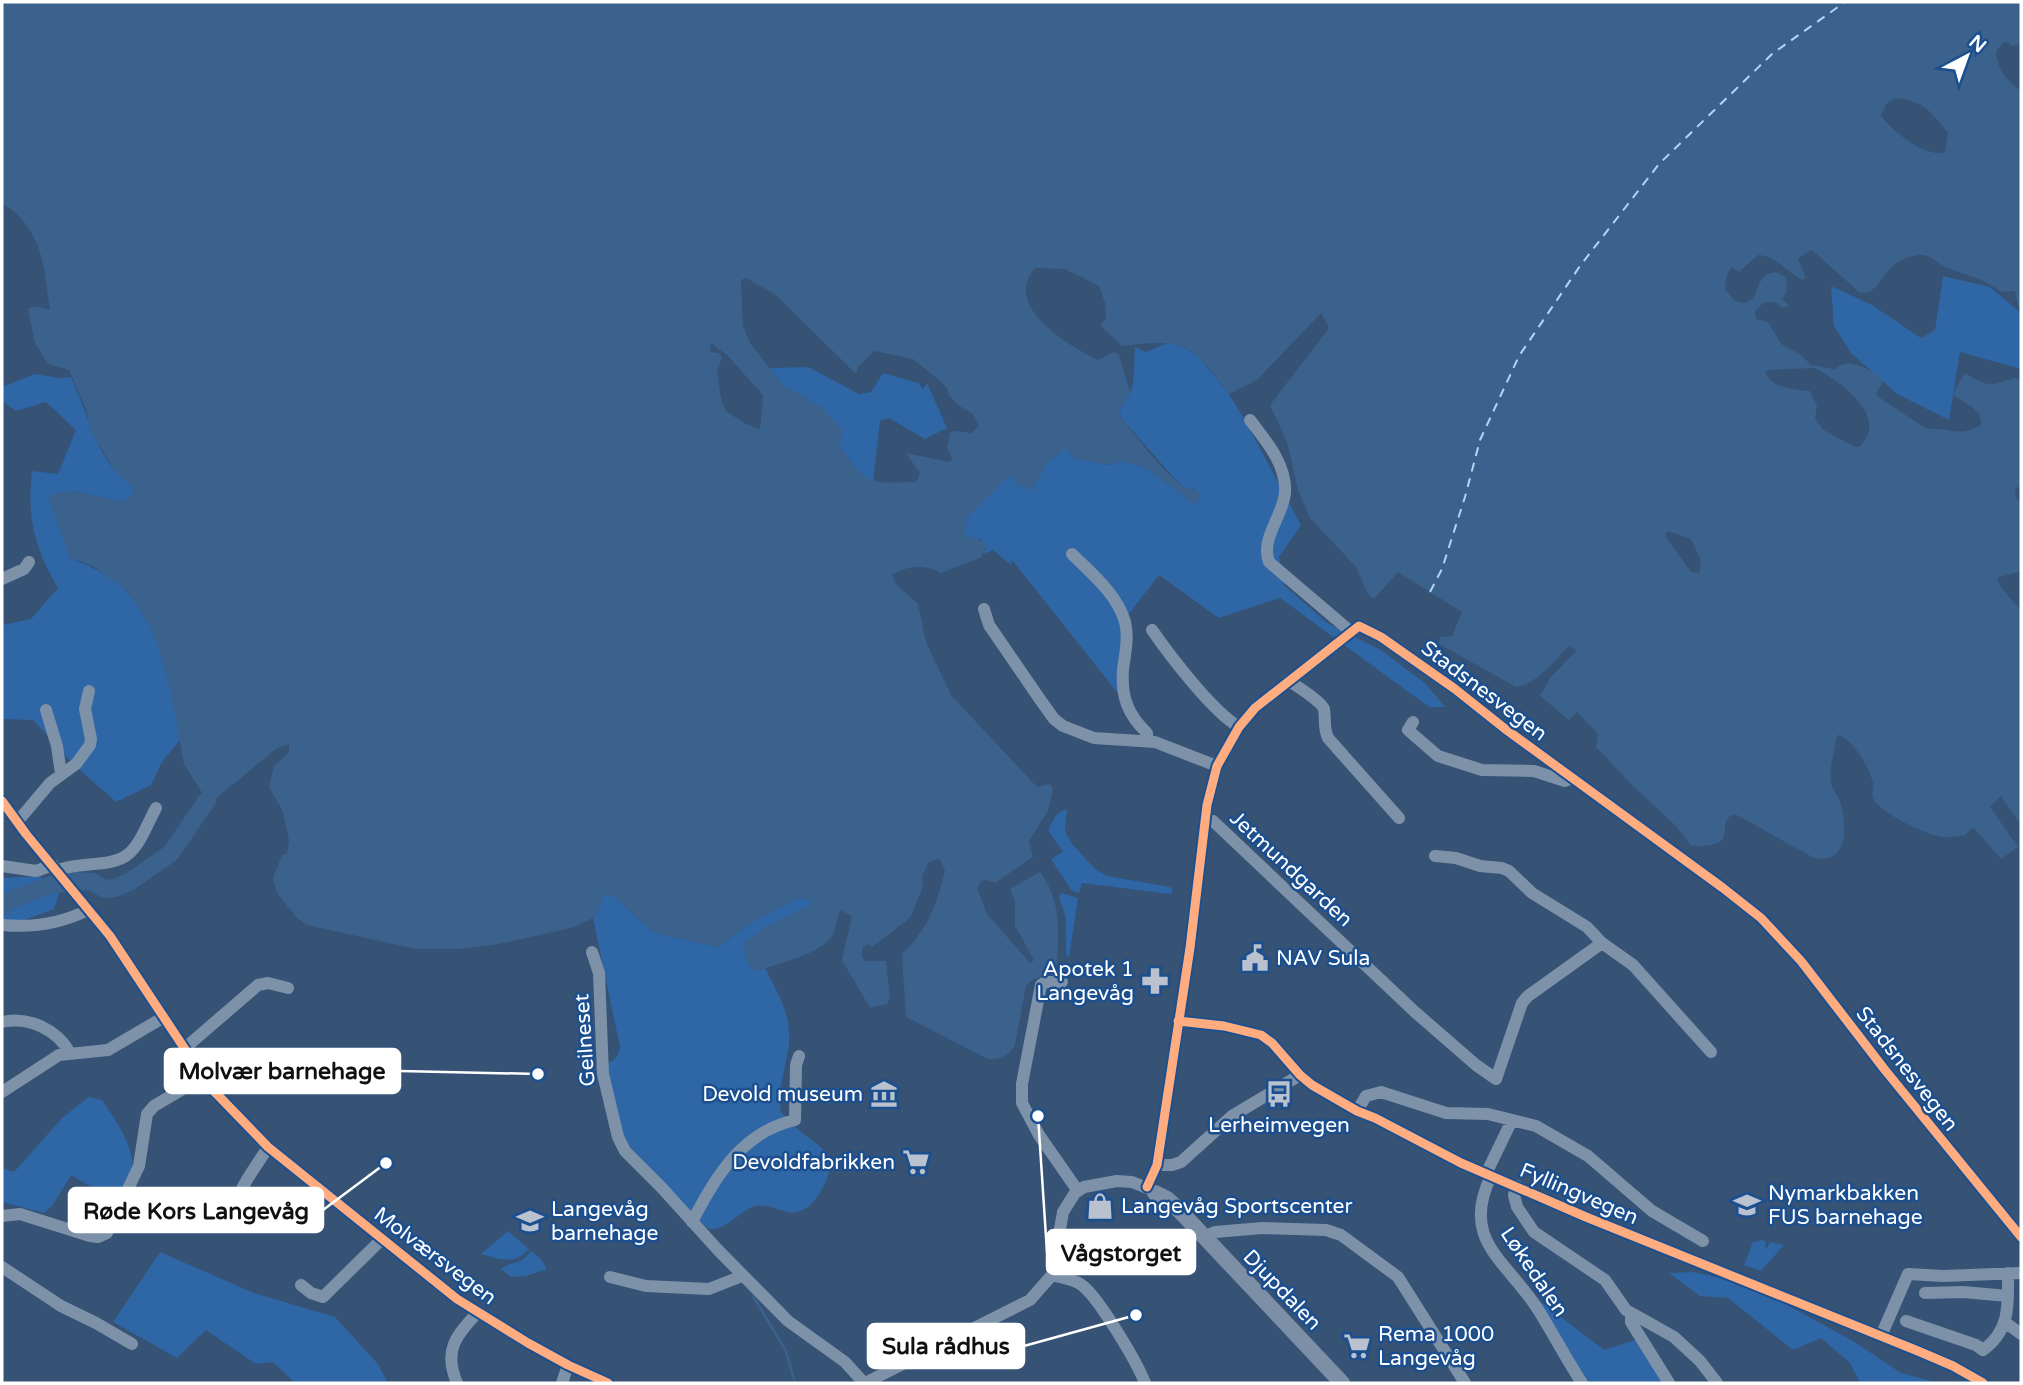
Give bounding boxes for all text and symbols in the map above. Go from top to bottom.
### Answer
north arrow [1932,21,2002,91]
text: N [1965,31,1990,57]
street label: Stadsnesvegen [1416,636,1552,746]
street label: Jetmundgarden [1225,806,1357,932]
public building icon: NAV Sula [1240,943,1270,973]
place label: NAV Sula [1276,946,1370,971]
place label: Apotek 1 Langevåg [1036,957,1134,1006]
pharmacy icon: Apotek 1 Langevåg [1140,966,1170,996]
street label: Geilneset [569,993,601,1087]
street label: Stadsnesvegen [1851,1002,1963,1136]
callout: Molvær barnehage [165,1049,400,1093]
text: Molvær barnehage [178,1058,386,1086]
museum icon: Devold museum [869,1079,899,1109]
bus stop icon: Lerheimvegen [1264,1079,1294,1109]
place label: Devold museum [702,1082,863,1107]
place label: Lerheimvegen [1208,1113,1350,1138]
supermarket icon: Devoldfabrikken [901,1147,931,1177]
place label: Devoldfabrikken [732,1150,895,1175]
street label: Fyllingvegen [1516,1158,1642,1230]
place label: Nymarkbakken FUS barnehage [1768,1181,1923,1230]
callout: Røde Kors Langevåg [69,1188,323,1232]
school or university icon: Nymarkbakken FUS barnehage [1732,1190,1762,1220]
shop icon: Langevåg Sportscenter [1085,1191,1115,1221]
place label: Langevåg Sportscenter [1121,1194,1353,1219]
place label: Langevåg barnehage [551,1197,659,1246]
text: Røde Kors Langevåg [83,1198,309,1226]
street label: Molværsvegen [369,1202,501,1310]
school or university icon: Langevåg barnehage [515,1206,545,1236]
street label: Løkedalen [1495,1222,1573,1322]
callout: Vågstorget [1047,1230,1195,1274]
text: Vågstorget [1061,1240,1181,1268]
street label: Djupdalen [1238,1245,1326,1335]
place label: Rema 1000 Langevåg [1378,1322,1494,1371]
callout: Sula rådhus [868,1324,1024,1368]
supermarket icon: Rema 1000 Langevåg [1342,1331,1372,1361]
text: Sula rådhus [882,1333,1010,1361]

